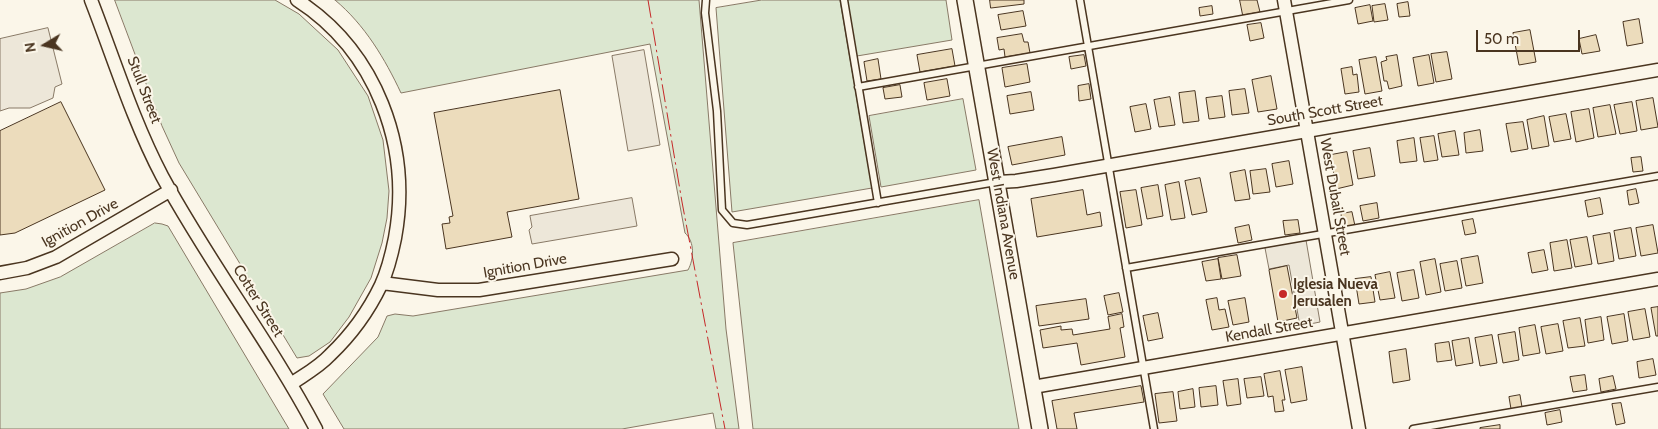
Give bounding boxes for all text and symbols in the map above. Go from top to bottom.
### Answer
north arrow [20,20,70,70]
scale bar [1478,20,1582,52]
text: 50 m [1484,30,1519,48]
text: N [21,41,40,54]
street label: Stull Street [123,54,165,126]
street label: South Scott Street [1266,92,1384,130]
street label: West Dubail Street [1316,137,1354,257]
street label: West Indiana Avenue [983,147,1023,281]
street label: Ignition Drive [39,195,121,251]
street label: Ignition Drive [482,250,568,282]
street label: Cotter Street [229,262,287,340]
place label: Iglesia Nueva Jerusalen [1293,276,1378,311]
marker: Iglesia Nueva Jerusalen [1277,288,1289,300]
street label: Kendall Street [1224,313,1314,347]

